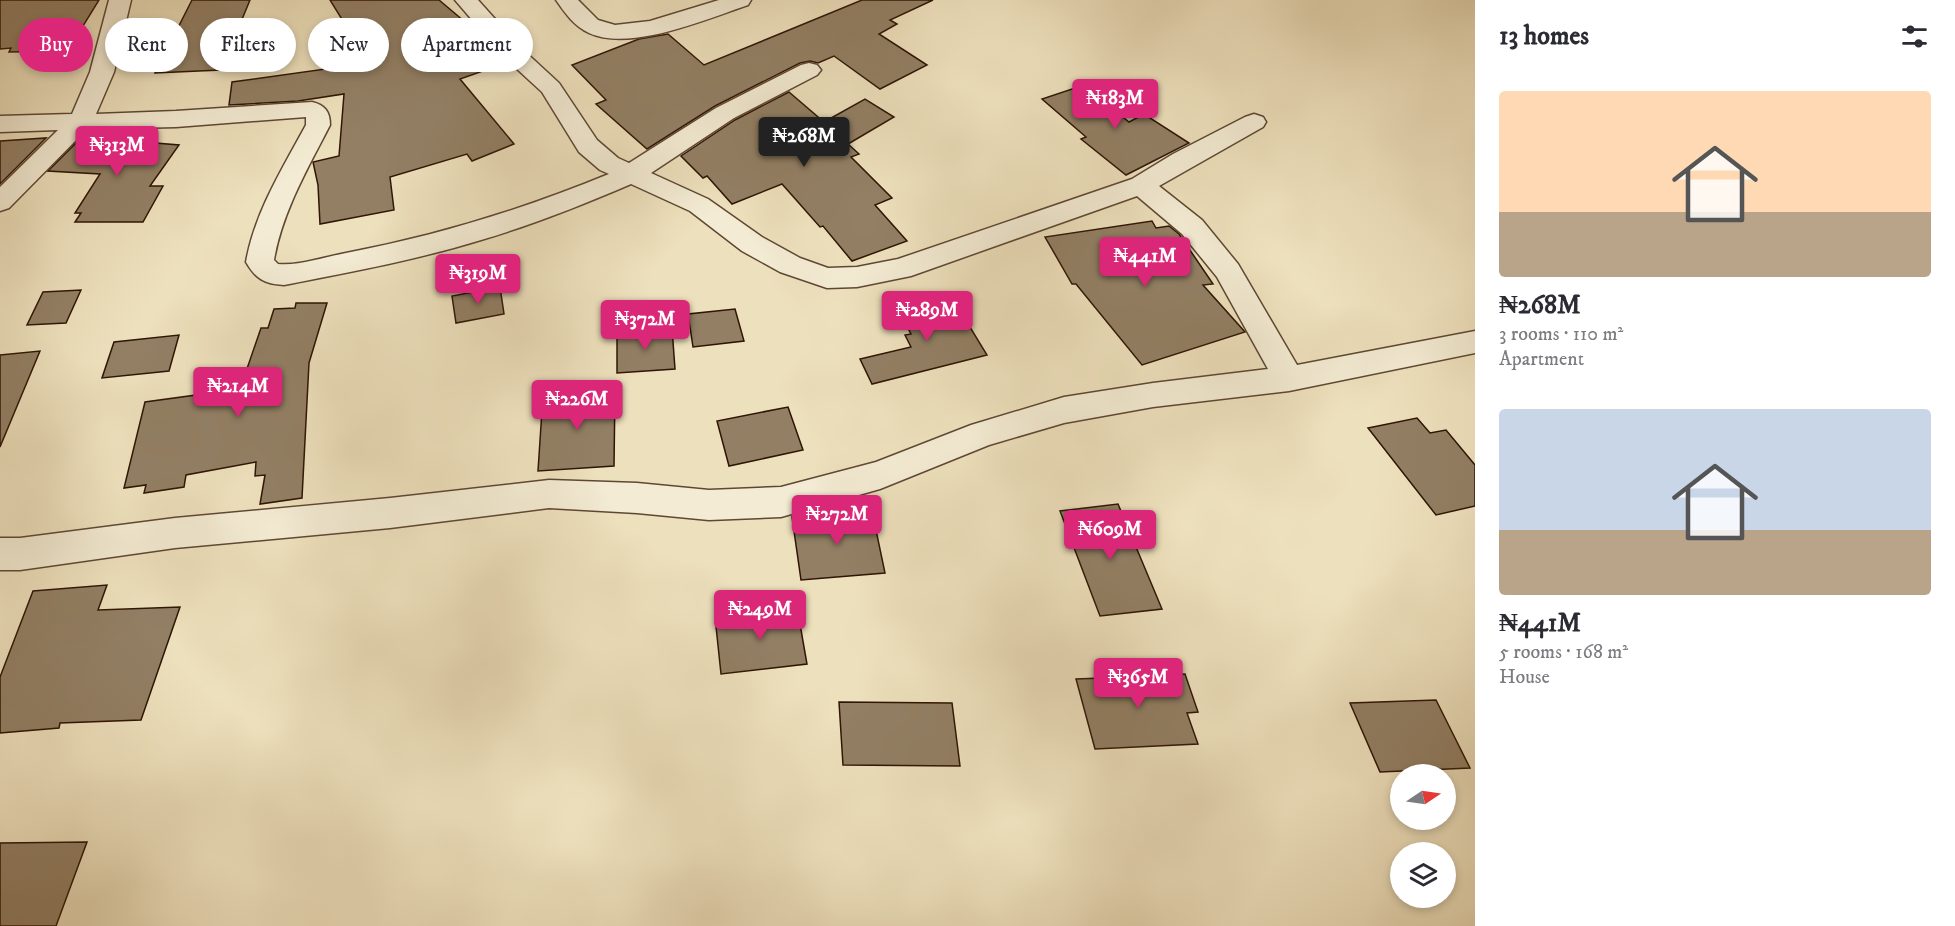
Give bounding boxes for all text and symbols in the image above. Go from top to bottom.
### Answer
chip: Buy [18,18,93,72]
chip: Rent [105,18,188,72]
chip: Filters [200,18,296,72]
chip: New [308,18,389,72]
chip: Apartment [401,18,533,72]
text: 13 homes [1499,20,1589,53]
icon: filters [1898,20,1931,53]
pin: ₦183M [1073,79,1157,130]
text: ₦183M [1086,86,1144,111]
pin: ₦268M [762,117,846,168]
text: ₦268M [773,124,835,149]
pin: ₦313M [75,126,159,177]
icon: home [1661,130,1769,238]
text: ₦313M [90,133,145,158]
pin: ₦441M [1103,237,1187,288]
text: ₦441M [1113,244,1177,269]
pin: ₦319M [436,254,520,305]
text: ₦319M [449,261,507,286]
text: ₦268M [1499,289,1581,322]
pin: ₦289M [885,291,969,342]
text: ₦289M [896,298,958,323]
pin: ₦372M [603,300,687,351]
text: ₦372M [615,307,675,332]
text: 3 rooms · 110 m² [1499,322,1623,347]
text: Apartment [1499,347,1584,372]
pin: ₦214M [196,367,280,418]
text: ₦214M [207,374,269,399]
pin: ₦226M [535,380,619,431]
text: ₦226M [546,387,608,412]
icon: home [1661,448,1769,556]
pin: ₦272M [795,495,879,546]
text: ₦272M [806,502,868,527]
pin: ₦609M [1068,510,1152,561]
text: ₦609M [1078,517,1142,542]
pin: ₦249M [718,590,802,641]
text: ₦249M [728,597,792,622]
text: ₦441M [1499,607,1581,640]
text: 5 rooms · 168 m² [1499,640,1628,665]
pin: ₦365M [1096,658,1180,709]
text: ₦365M [1108,665,1168,690]
text: House [1499,665,1550,690]
north arrow [1390,764,1456,830]
map controls [1390,764,1456,908]
button: layers [1390,842,1456,908]

